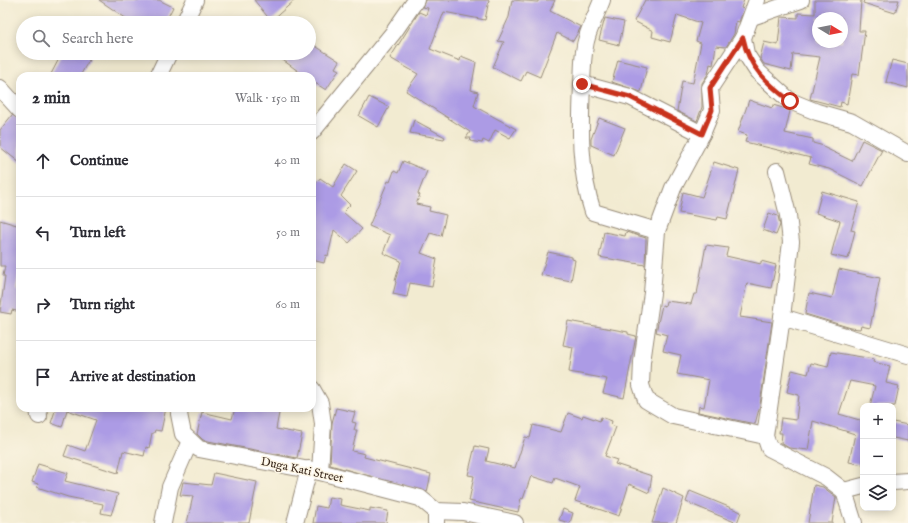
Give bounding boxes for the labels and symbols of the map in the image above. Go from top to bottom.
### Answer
north arrow [812,12,848,48]
route end [573,75,591,93]
route start [781,92,799,110]
street label: Duga Kati Street [259,454,345,486]

